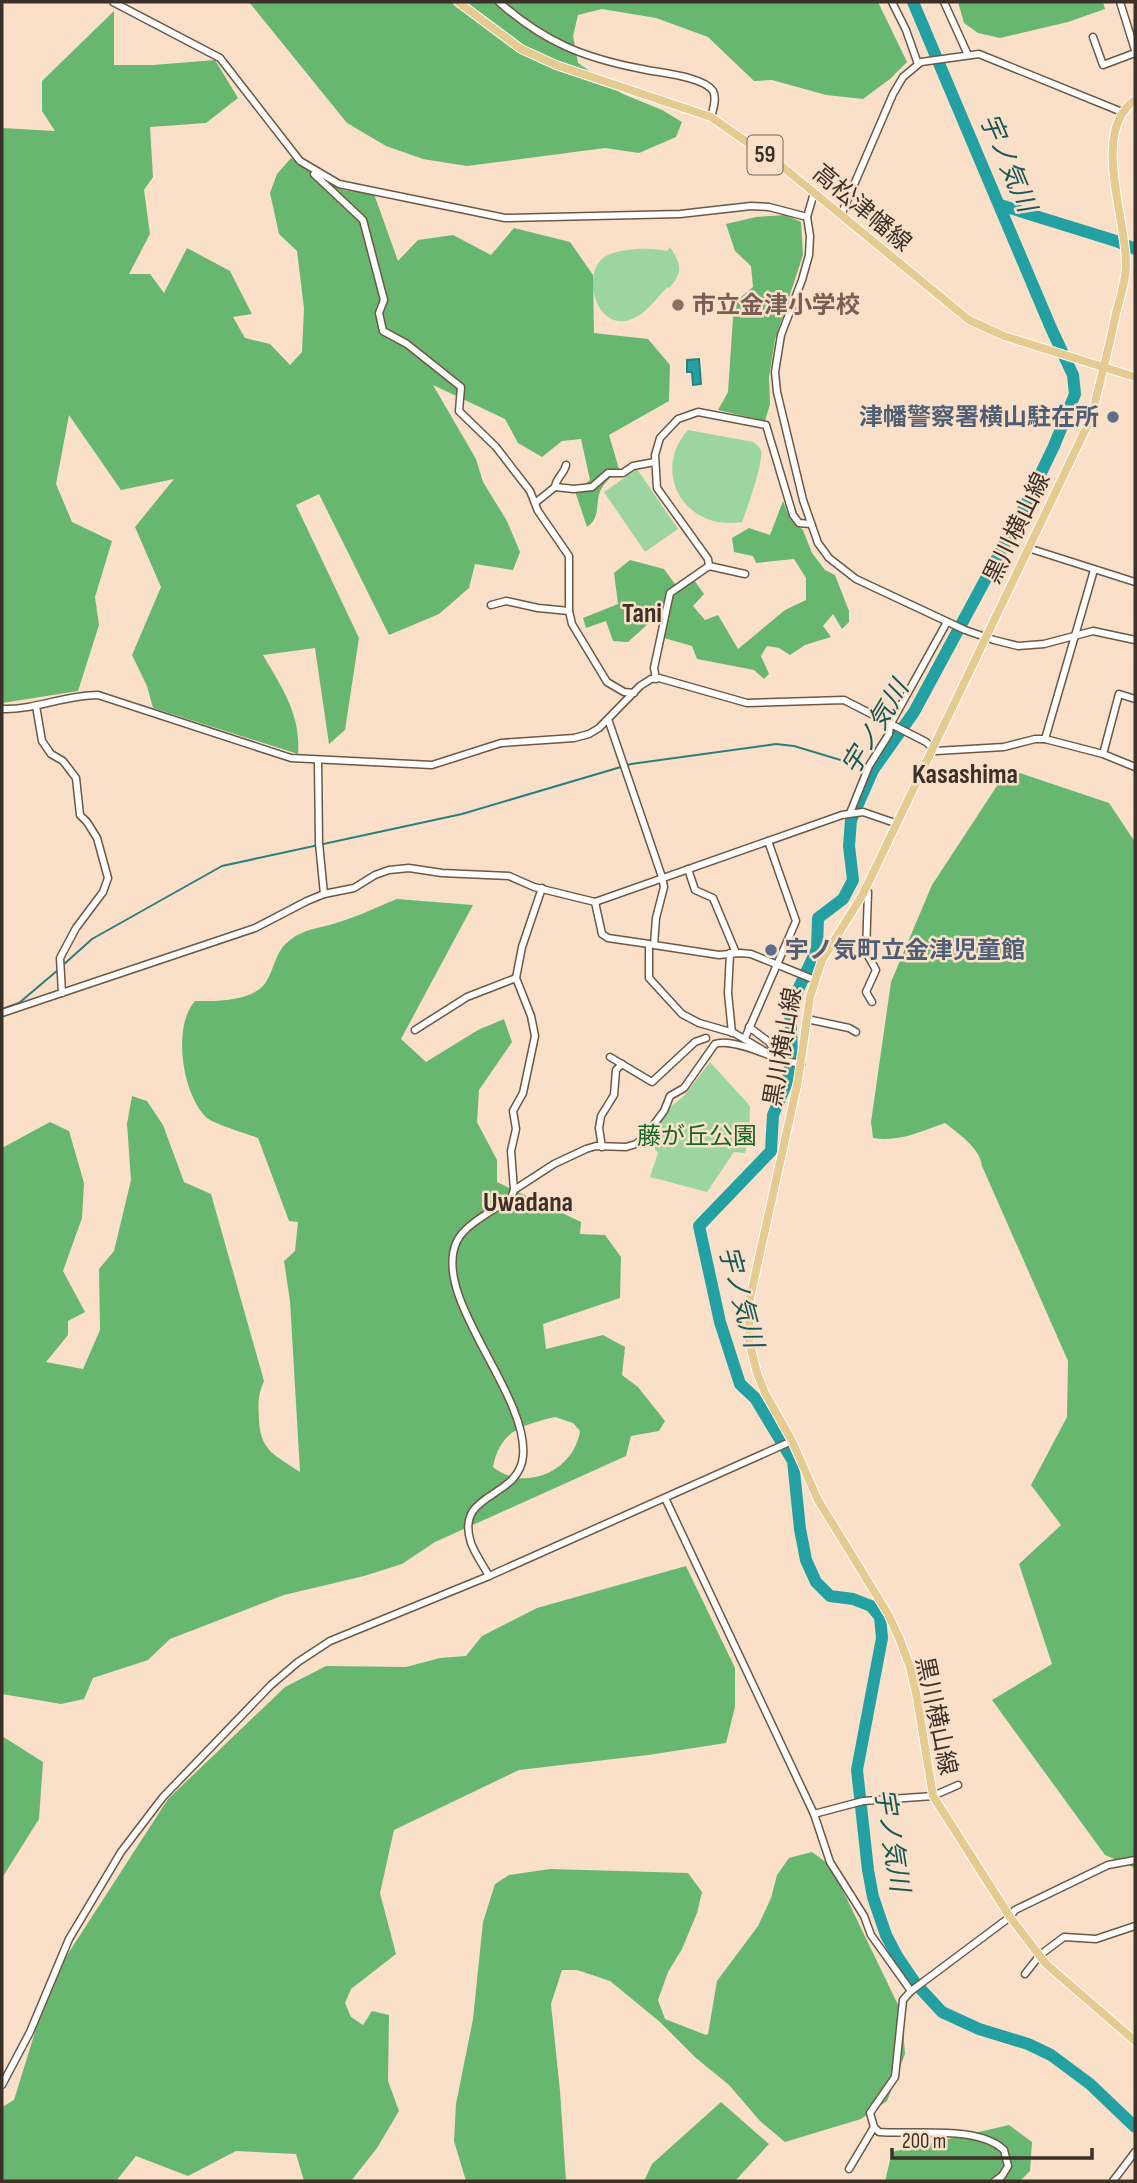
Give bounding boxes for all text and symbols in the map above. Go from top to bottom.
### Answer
water label: 宇ノ気川 [972,109,1043,220]
road number: 59 [748,136,782,174]
street label: 高松津幡線 [807,158,917,258]
place label: 市立金津小学校 [692,291,860,320]
marker: 市立金津小学校 [670,297,686,313]
place label: 津幡警察署横山駐在所 [859,403,1099,432]
marker: 津幡警察署横山駐在所 [1105,409,1121,425]
street label: 黒川横山線 [978,468,1056,588]
district label: Tani [622,597,662,630]
water label: 宇ノ気川 [836,673,918,781]
district label: Kasashima [912,758,1018,791]
place label: 宇ノ気町立金津児童館 [785,936,1025,965]
marker: 宇ノ気町立金津児童館 [763,942,779,958]
street label: 黒川横山線 [758,985,808,1109]
park label: 藤が丘公園 [637,1122,757,1151]
district label: Uwadana [483,1186,573,1219]
water label: 宇ノ気川 [712,1243,769,1354]
street label: 黒川横山線 [909,1654,963,1778]
water label: 宇ノ気川 [868,1786,915,1897]
scale bar [892,2116,1092,2160]
text: 200 m [902,2129,946,2154]

